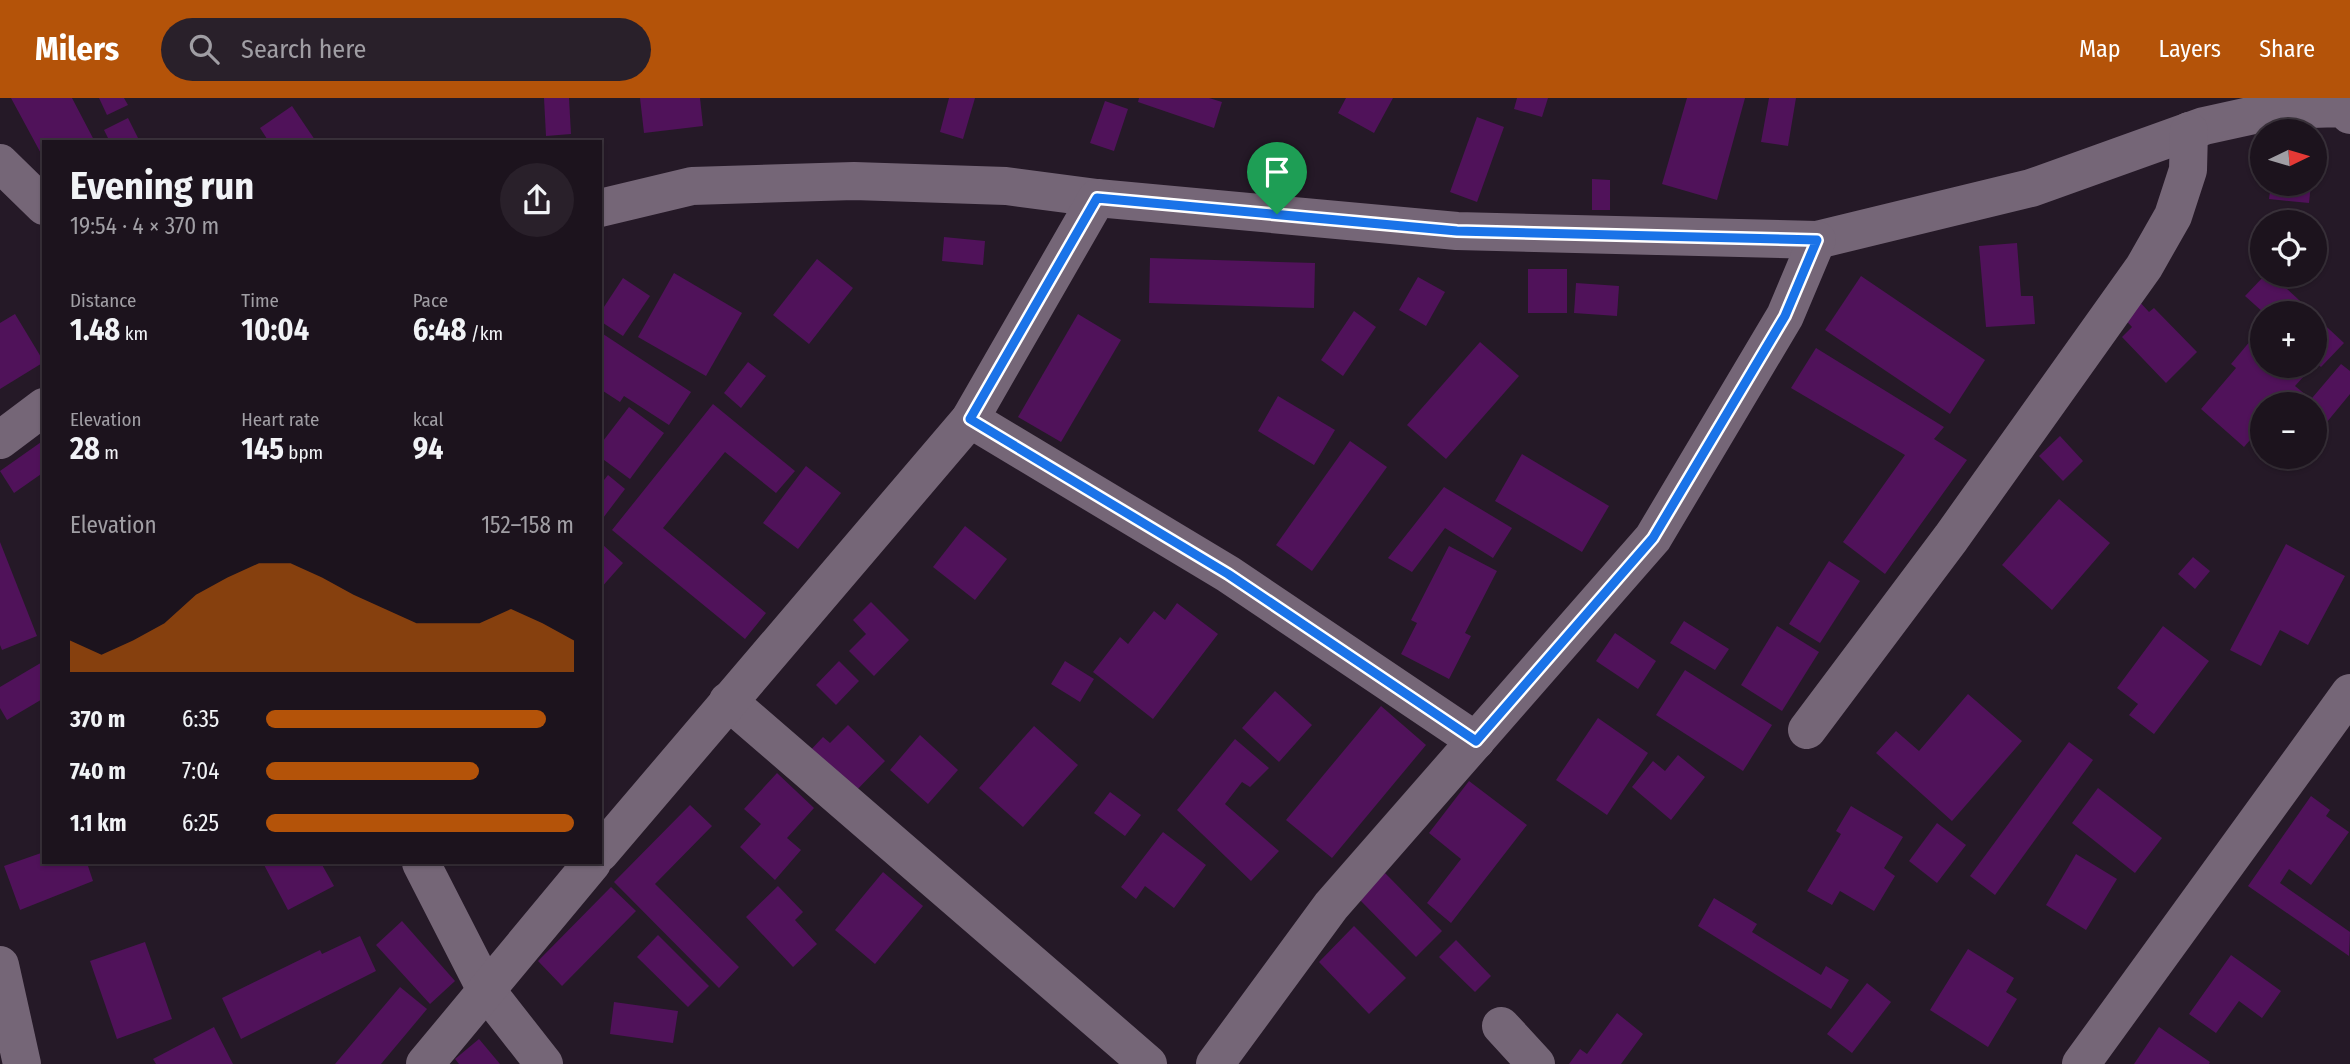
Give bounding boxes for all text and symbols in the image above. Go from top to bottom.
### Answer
search box [161,18,651,81]
text: Milers [35,29,119,69]
icon: search [185,30,223,68]
text: Search here [241,34,366,65]
text: Map [2079,35,2121,63]
text: Layers [2159,35,2221,63]
text: Share [2259,35,2315,63]
north arrow [2250,119,2328,196]
map controls [2250,119,2327,469]
pin [1247,142,1307,214]
icon: arrive [1258,153,1296,191]
text: Evening run [70,163,254,209]
button: share [500,163,574,237]
button: locate [2250,210,2327,287]
text: 19:54 · 4 × 370 m [70,212,219,240]
text: Distance [70,289,137,312]
text: Time [241,289,279,312]
text: Pace [413,289,448,312]
button: + [2250,301,2327,378]
text: 1.48 [70,312,120,348]
text: 10:04 [241,312,309,348]
text: 6:48 [413,312,466,348]
text: km [120,322,148,345]
text: /km [466,322,503,345]
button: − [2250,392,2327,469]
text: Elevation [70,408,142,431]
text: Heart rate [241,408,319,431]
text: kcal [413,408,443,431]
text: 28 [70,431,100,467]
text: 145 [241,431,284,467]
text: 94 [413,431,443,467]
text: m [100,441,119,464]
text: bpm [284,441,323,464]
text: Elevation [70,511,157,539]
text: 152–158 m [481,511,574,539]
text: 370 m [70,705,125,733]
text: 6:35 [182,705,219,733]
text: 740 m [70,757,126,785]
text: 7:04 [182,757,219,785]
text: 1.1 km [70,809,126,837]
text: 6:25 [182,809,219,837]

